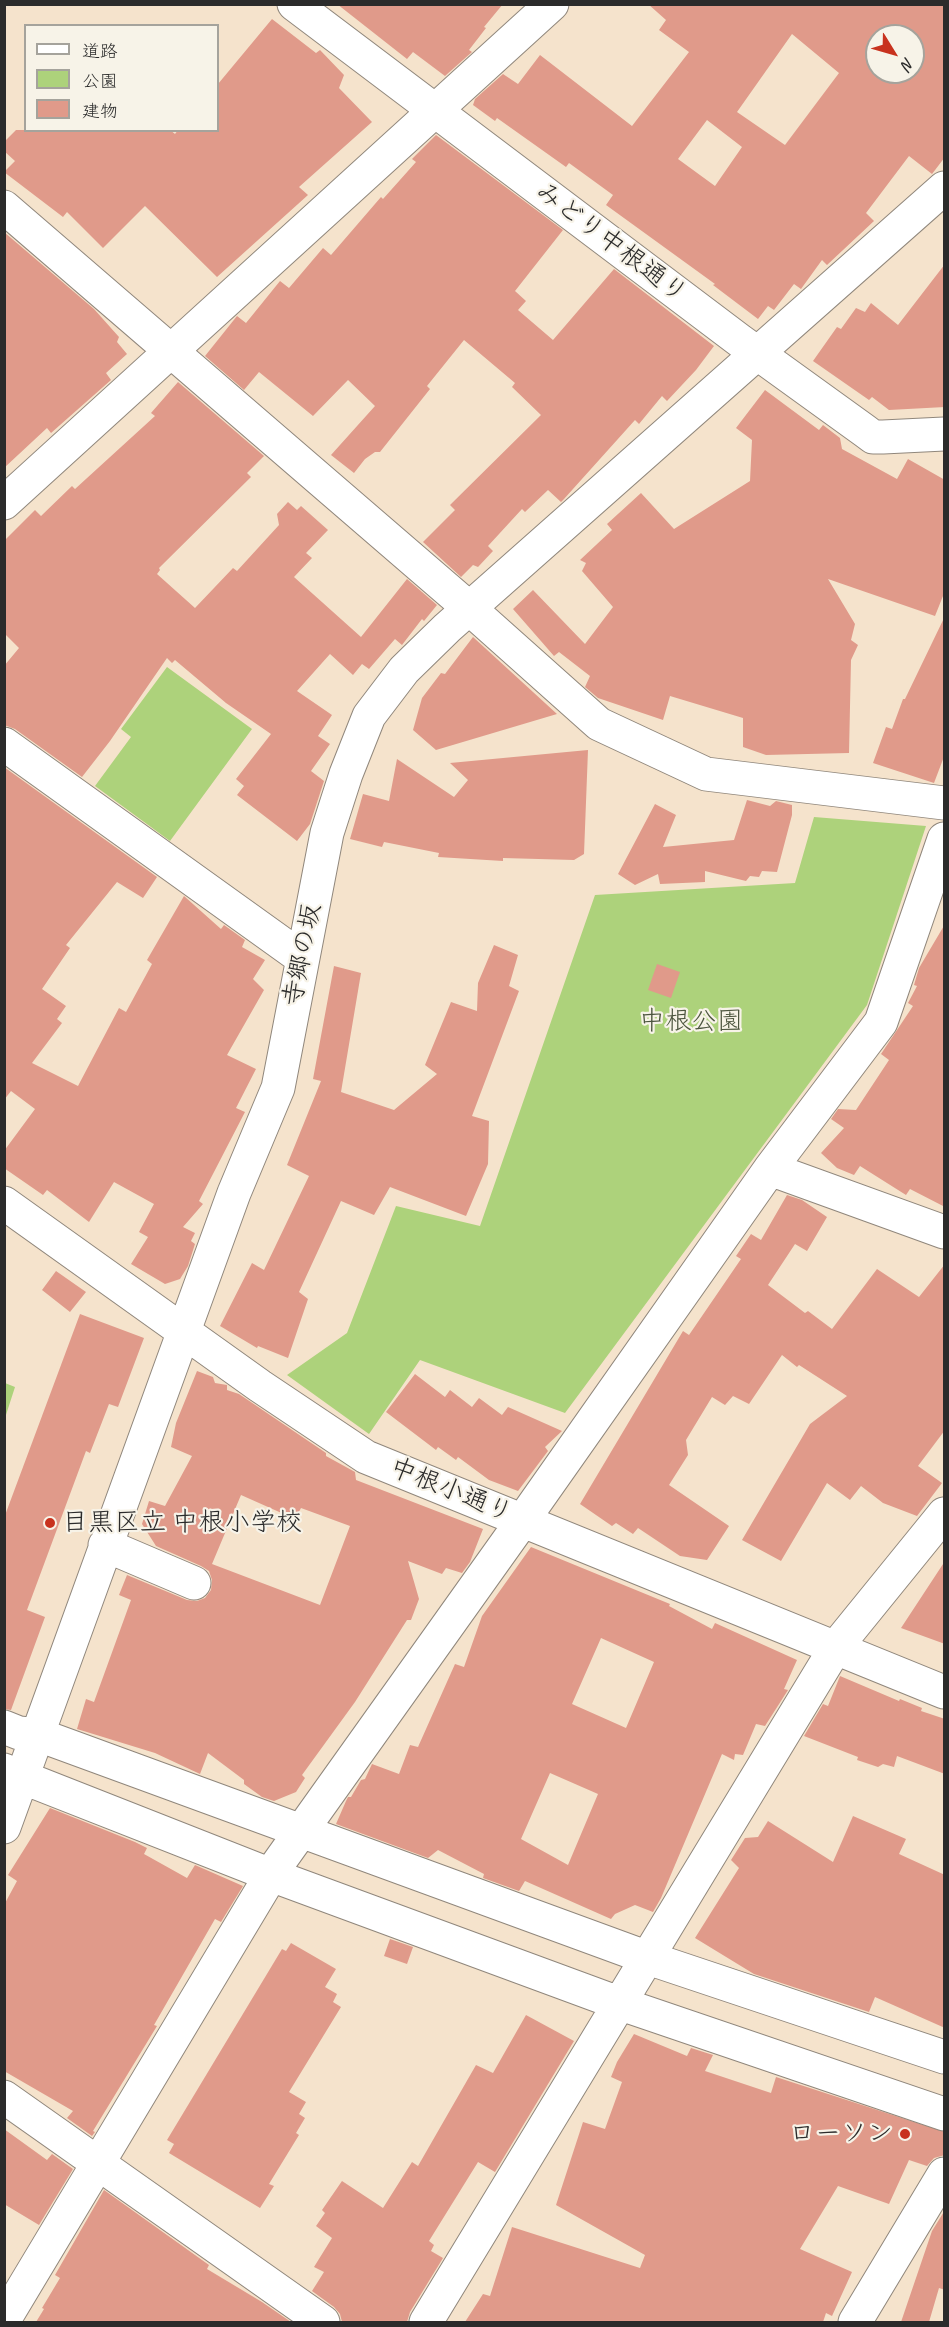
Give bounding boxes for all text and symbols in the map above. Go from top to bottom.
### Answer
legend [24,24,219,132]
north arrow [865,24,925,84]
text: 道路 [82,40,118,62]
text: N [897,54,919,74]
text: 公園 [82,70,118,92]
text: 建物 [82,100,118,122]
street label: みどり中根通り [529,176,693,310]
street label: 寺郷の坂 [278,901,328,1009]
park label: 中根公園 [639,1006,743,1038]
street label: 中根小通り [385,1452,517,1530]
place label: 目黒区立 中根小学校 [62,1507,302,1539]
marker: 目黒区立 中根小学校 [43,1516,57,1530]
place label: ローソン [789,2118,893,2150]
marker: ローソン [898,2127,912,2141]

